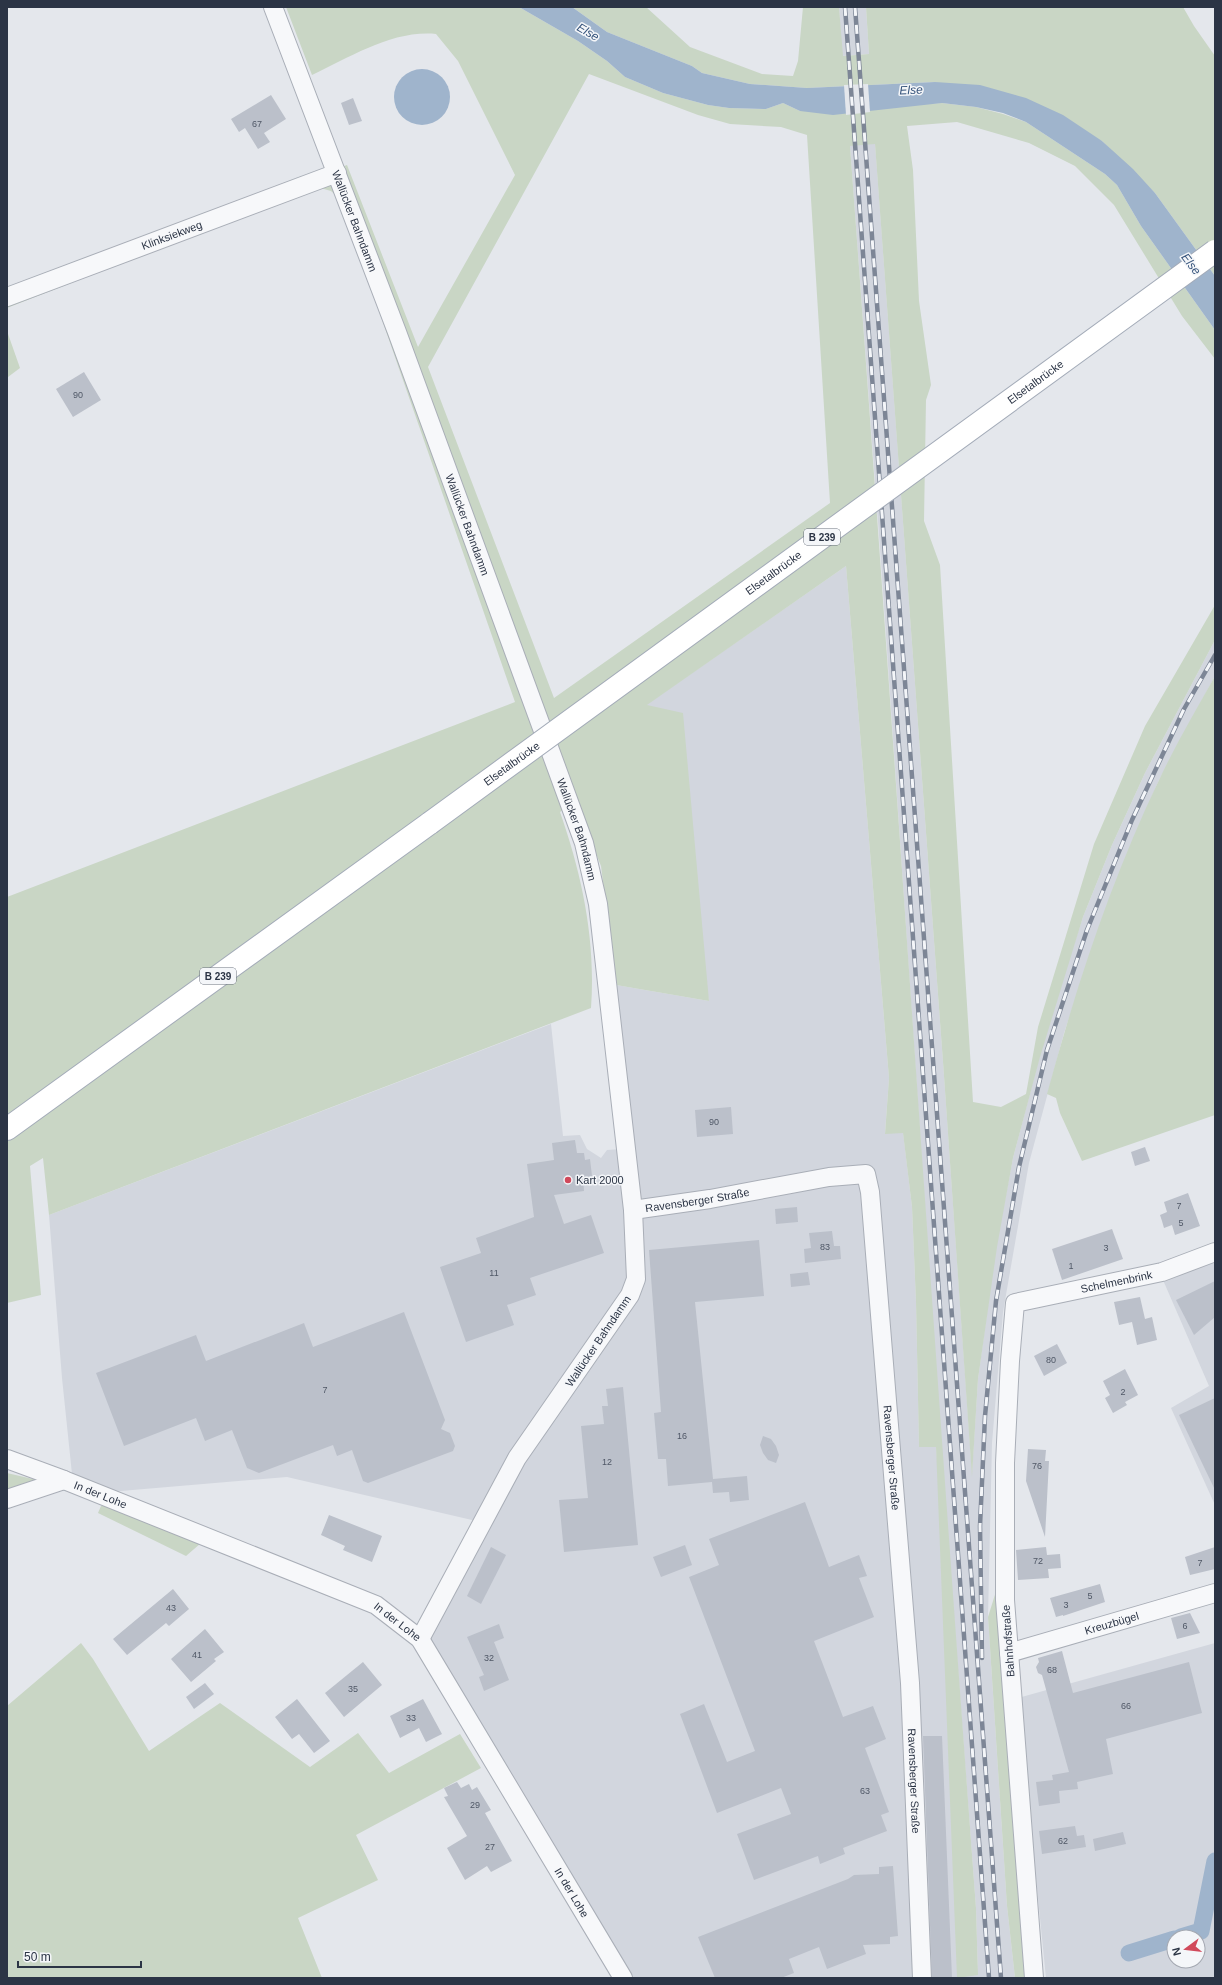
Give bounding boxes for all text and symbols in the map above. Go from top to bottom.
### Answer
water label: Else [574,20,602,44]
water label: Else [899,83,923,97]
house number: 67 [252,119,262,129]
street label: Wallücker Bahndamm [330,169,379,273]
street label: Klinksiekweg [140,218,204,252]
water label: Else [1178,250,1204,278]
street label: Elsetalbrücke [1005,358,1066,406]
house number: 90 [73,390,83,400]
street label: Wallücker Bahndamm [443,472,492,577]
road number: B 239 [804,529,840,545]
street label: Elsetalbrücke [743,548,804,597]
street label: Elsetalbrücke [481,739,542,788]
street label: Wallücker Bahndamm [555,776,598,882]
road number: B 239 [200,968,236,984]
house number: 90 [709,1117,719,1127]
place label: Kart 2000 [576,1174,624,1186]
marker: Kart 2000 [563,1175,573,1185]
street label: Ravensberger Straße [644,1186,750,1214]
house number: 7 [1176,1201,1182,1211]
house number: 5 [1178,1218,1184,1228]
house number: 83 [820,1242,830,1252]
house number: 3 [1103,1243,1109,1253]
house number: 1 [1068,1261,1074,1271]
house number: 11 [489,1268,499,1278]
street label: Schelmenbrink [1079,1268,1154,1295]
street label: Wallücker Bahndamm [563,1293,633,1389]
house number: 80 [1046,1355,1056,1365]
house number: 7 [322,1385,328,1395]
house number: 2 [1120,1387,1126,1397]
street label: Ravensberger Straße [881,1405,902,1511]
house number: 16 [677,1431,687,1441]
house number: 12 [602,1457,612,1467]
house number: 76 [1032,1461,1042,1471]
street label: In der Lohe [72,1479,129,1511]
house number: 72 [1033,1556,1043,1566]
house number: 7 [1197,1558,1203,1568]
house number: 5 [1087,1591,1093,1601]
street label: In der Lohe [372,1600,423,1643]
house number: 3 [1063,1600,1069,1610]
house number: 43 [166,1603,176,1613]
street label: Bahnhofstraße [999,1605,1017,1677]
street label: Kreuzbügel [1083,1610,1140,1637]
house number: 6 [1182,1621,1188,1631]
house number: 41 [192,1650,202,1660]
house number: 32 [484,1653,494,1663]
house number: 68 [1047,1665,1057,1675]
house number: 35 [348,1684,358,1694]
house number: 66 [1121,1701,1131,1711]
house number: 33 [406,1713,416,1723]
street label: Ravensberger Straße [906,1728,922,1834]
house number: 63 [860,1786,870,1796]
house number: 29 [470,1800,480,1810]
house number: 62 [1058,1836,1068,1846]
house number: 27 [485,1842,495,1852]
street label: In der Lohe [552,1866,591,1920]
north arrow [1166,1929,1206,1969]
scale bar [18,1943,141,1969]
text: N [1170,1946,1183,1957]
text: 50 m [24,1950,51,1964]

